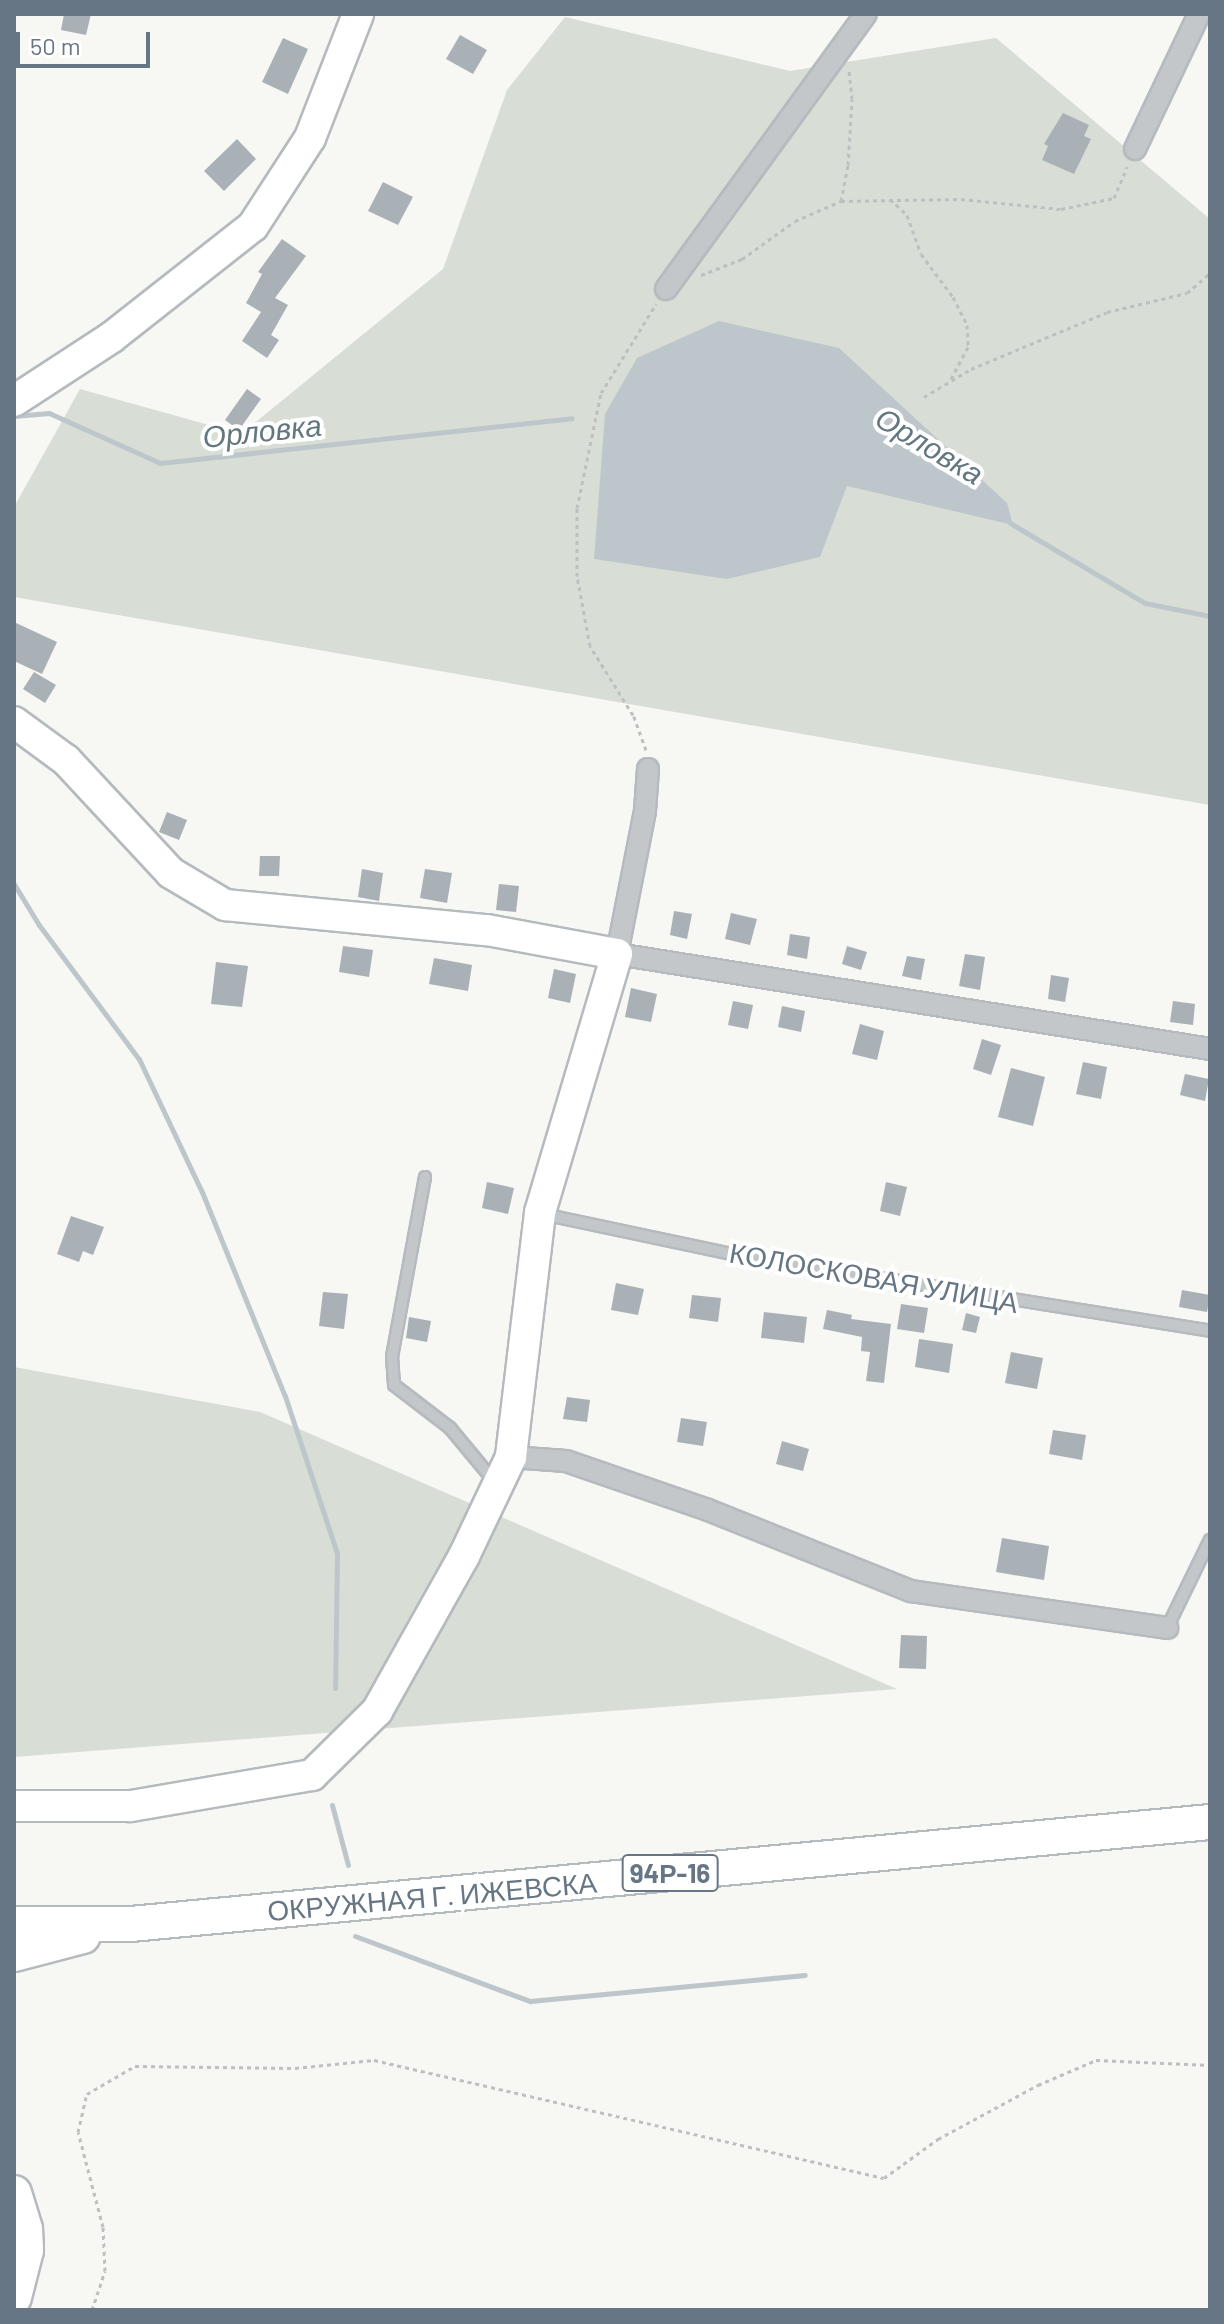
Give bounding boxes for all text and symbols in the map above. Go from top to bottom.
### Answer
scale bar [20,16,154,66]
text: 50 m [30,31,81,60]
water label: Орловка [870,399,990,491]
water label: Орловка [201,406,323,454]
street label: КОЛОСКОВАЯ УЛИЦА [727,1235,1021,1319]
road number: 94Р-16 [620,1851,720,1895]
street label: ОКРУЖНАЯ Г. ИЖЕВСКА [266,1865,598,1927]

